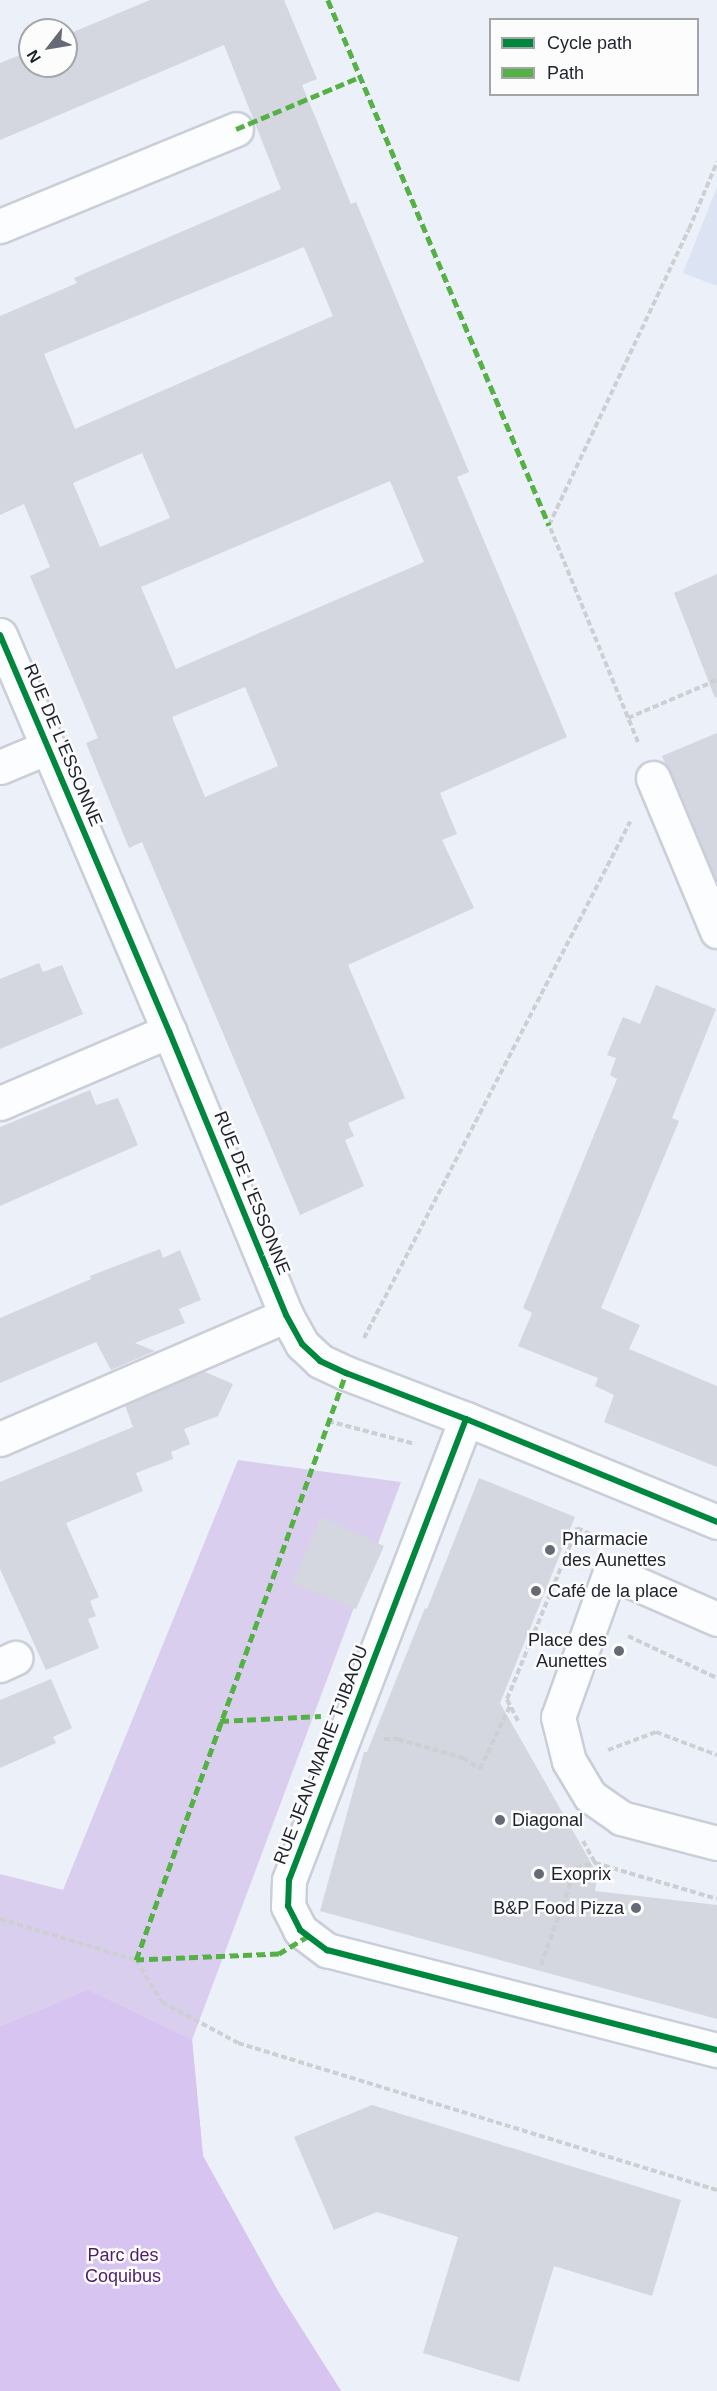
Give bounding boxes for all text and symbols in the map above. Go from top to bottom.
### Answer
north arrow [18,18,78,78]
legend [489,18,699,96]
text: Cycle path [547,33,632,53]
text: N [24,47,44,66]
text: Path [547,63,584,83]
street label: RUE DE L'ESSONNE [19,660,107,830]
street label: RUE DE L'ESSONNE [209,1108,295,1278]
place label: Pharmacie des Aunettes [562,1529,667,1572]
marker: Pharmacie des Aunettes [543,1543,557,1557]
place label: Café de la place [548,1580,678,1602]
marker: Café de la place [529,1584,543,1598]
place label: Place des Aunettes [528,1630,607,1672]
street label: RUE JEAN-MARIE TJIBAOU [269,1642,373,1868]
marker: Place des Aunettes [612,1644,626,1658]
place label: Diagonal [512,1809,583,1831]
marker: Diagonal [493,1813,507,1827]
place label: Exoprix [551,1863,611,1885]
marker: Exoprix [532,1867,546,1881]
place label: B&P Food Pizza [493,1897,624,1919]
marker: B&P Food Pizza [629,1901,643,1915]
park label: Parc des Coquibus [85,2245,161,2288]

